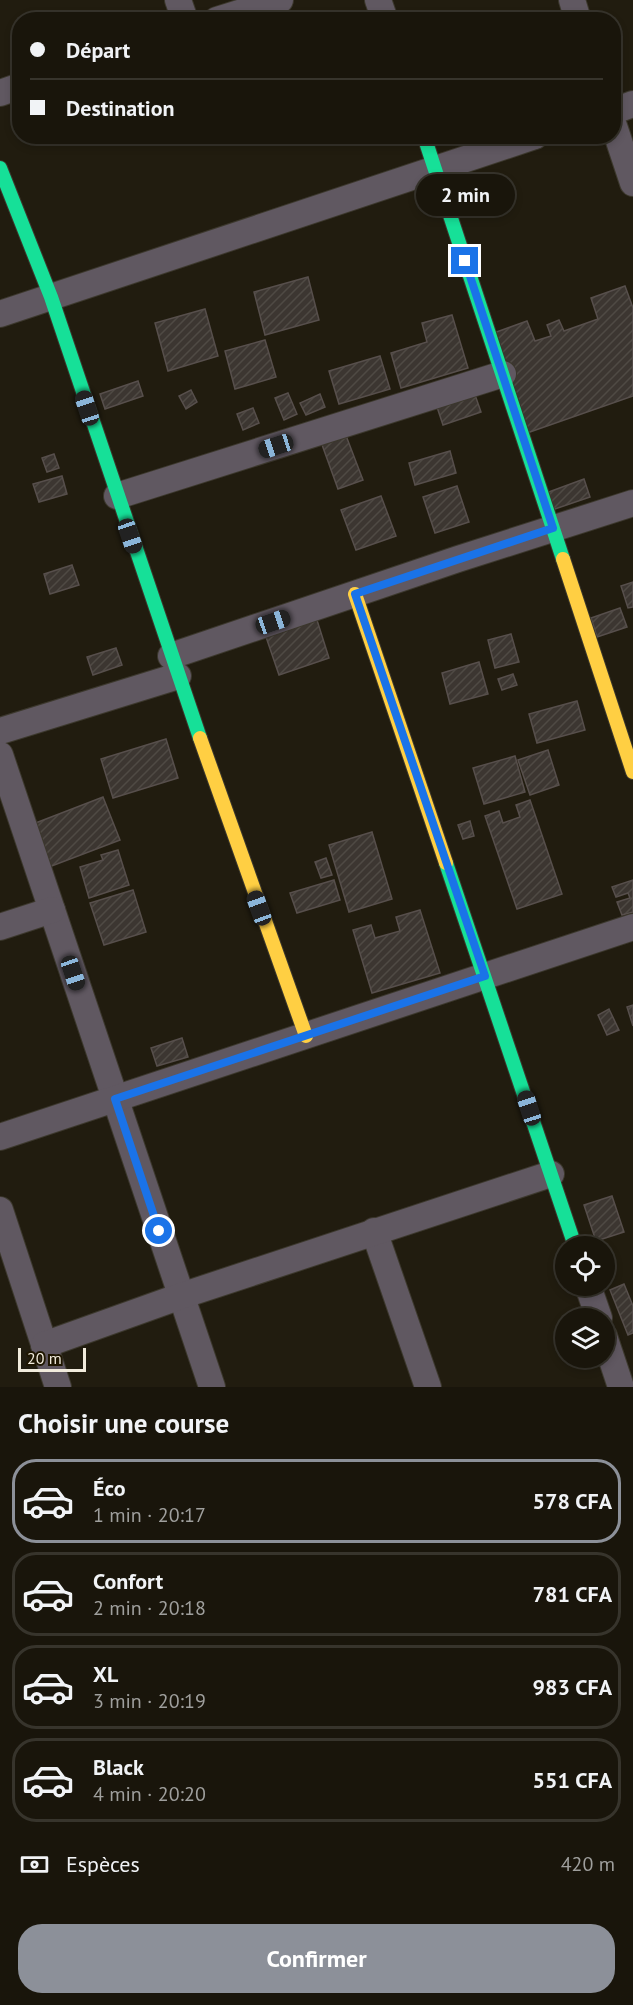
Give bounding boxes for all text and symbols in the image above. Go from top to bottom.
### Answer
text: Départ [66,36,130,64]
text: Destination [66,94,175,122]
callout: 2 min [416,174,514,216]
text: 2 min [441,182,490,208]
route end [451,247,478,274]
car [73,388,101,428]
car [256,432,296,460]
car [116,516,144,556]
car [253,608,293,636]
car [244,888,274,928]
car [59,953,87,993]
car [515,1088,543,1128]
route start [145,1217,172,1244]
map controls [555,1236,615,1368]
button: locate [555,1236,615,1296]
button: layers [555,1308,615,1368]
scale bar [18,1345,86,1372]
text: 20 m [27,1348,62,1368]
text: Choisir une course [18,1406,229,1440]
icon: car [21,1474,75,1528]
text: Éco [93,1474,125,1502]
text: 578 CFA [533,1487,612,1515]
text: 1 min · 20:17 [93,1502,206,1528]
icon: car [21,1567,75,1621]
text: Confort [93,1567,163,1595]
text: 781 CFA [533,1580,612,1608]
text: 2 min · 20:18 [93,1595,206,1621]
icon: car [21,1660,75,1714]
text: XL [93,1660,118,1688]
text: 983 CFA [533,1673,612,1701]
text: 3 min · 20:19 [93,1688,206,1714]
icon: car [21,1753,75,1807]
text: Black [93,1753,144,1781]
text: 551 CFA [533,1766,612,1794]
text: 4 min · 20:20 [93,1781,206,1807]
icon: cash [18,1848,51,1881]
text: Espèces [66,1850,140,1878]
text: 420 m [561,1851,615,1877]
button: Confirmer [18,1924,615,1993]

